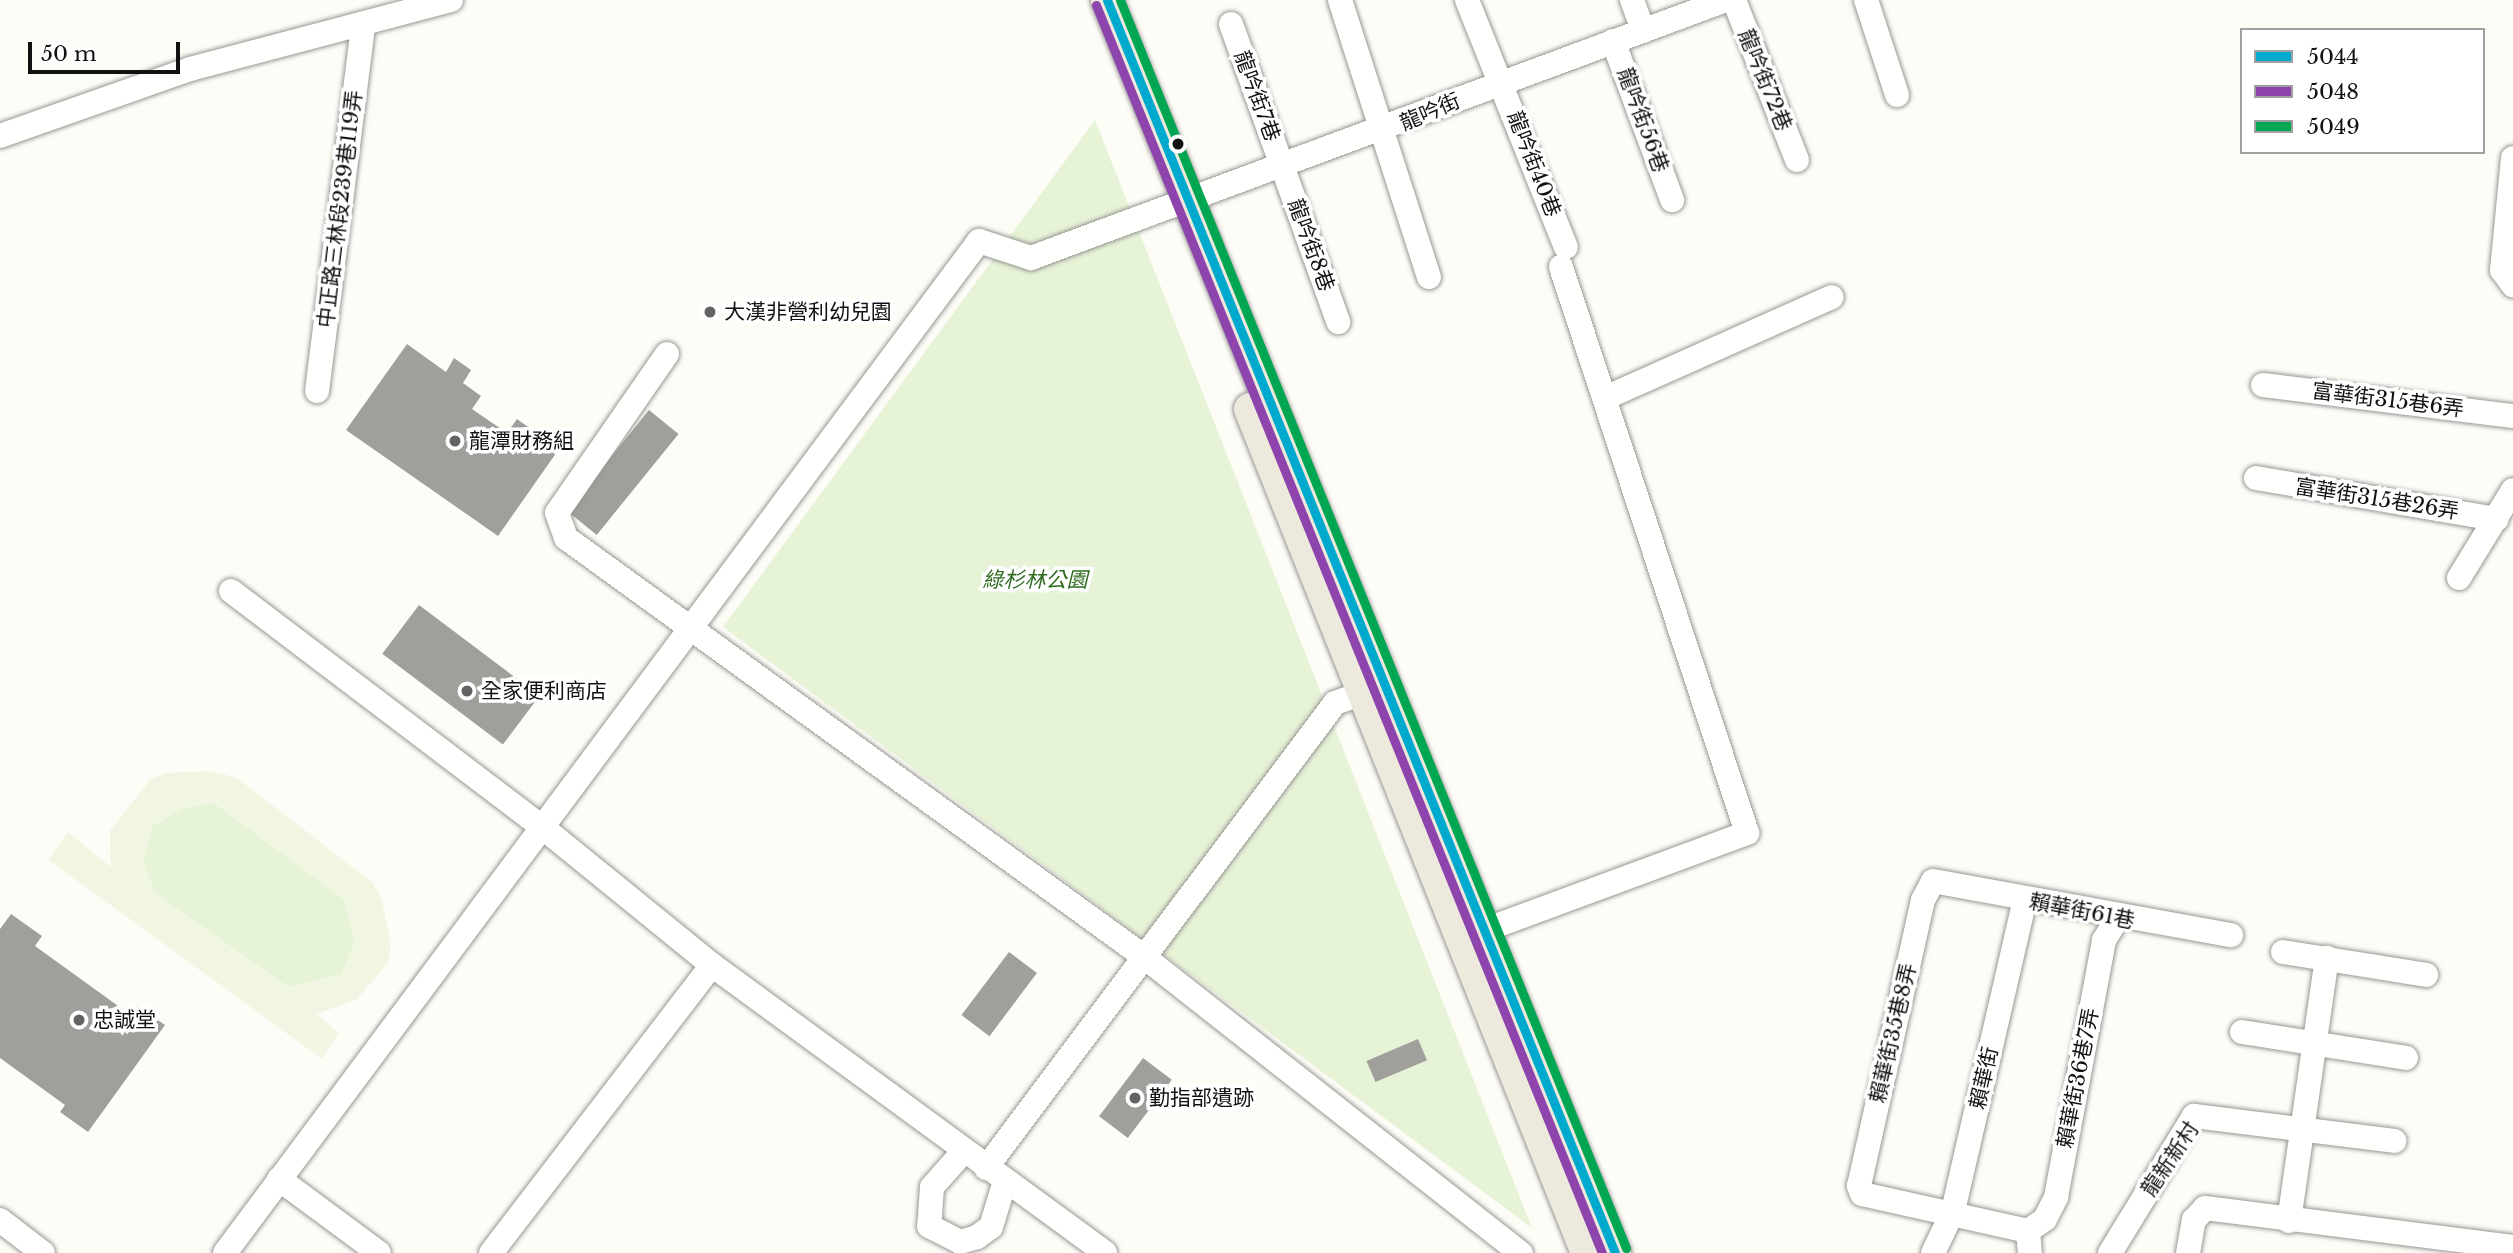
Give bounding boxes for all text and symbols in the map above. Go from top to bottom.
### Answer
street label: 龍吟街72巷 [1733,25,1797,135]
scale bar [32,28,184,72]
legend [2240,28,2485,154]
text: 50 m [41,41,96,67]
text: 5044 [2307,44,2359,70]
street label: 龍吟街7巷 [1229,47,1285,145]
street label: 龍吟街56巷 [1612,64,1674,176]
text: 5048 [2307,79,2359,105]
street label: 龍吟街 [1396,88,1464,136]
street label: 中正路三林段239巷119弄 [313,89,367,329]
street label: 龍吟街40巷 [1502,108,1566,220]
text: 5049 [2307,114,2360,140]
unlabelled marker [1171,137,1185,151]
street label: 龍吟街8巷 [1283,195,1339,295]
place label: 大漢非營利幼兒園 [724,299,892,325]
marker: 大漢非營利幼兒園 [702,304,718,320]
street label: 富華街315巷6弄 [2311,378,2465,422]
place label: 龍潭財務組 [469,428,574,454]
marker: 龍潭財務組 [447,433,463,449]
street label: 富華街315巷26弄 [2293,474,2461,524]
park label: 綠杉林公園 [983,567,1087,593]
place label: 全家便利商店 [481,678,607,704]
marker: 全家便利商店 [459,683,475,699]
street label: 賴華街61巷 [2027,888,2137,934]
street label: 賴華街35巷8弄 [1865,961,1921,1105]
street label: 賴華街36巷7弄 [2052,1006,2104,1150]
place label: 忠誠堂 [93,1007,156,1033]
marker: 忠誠堂 [71,1012,87,1028]
street label: 賴華街 [1965,1044,2003,1112]
place label: 勤指部遺跡 [1149,1085,1254,1111]
marker: 勤指部遺跡 [1127,1090,1143,1106]
street label: 龍新新村 [2136,1117,2204,1201]

